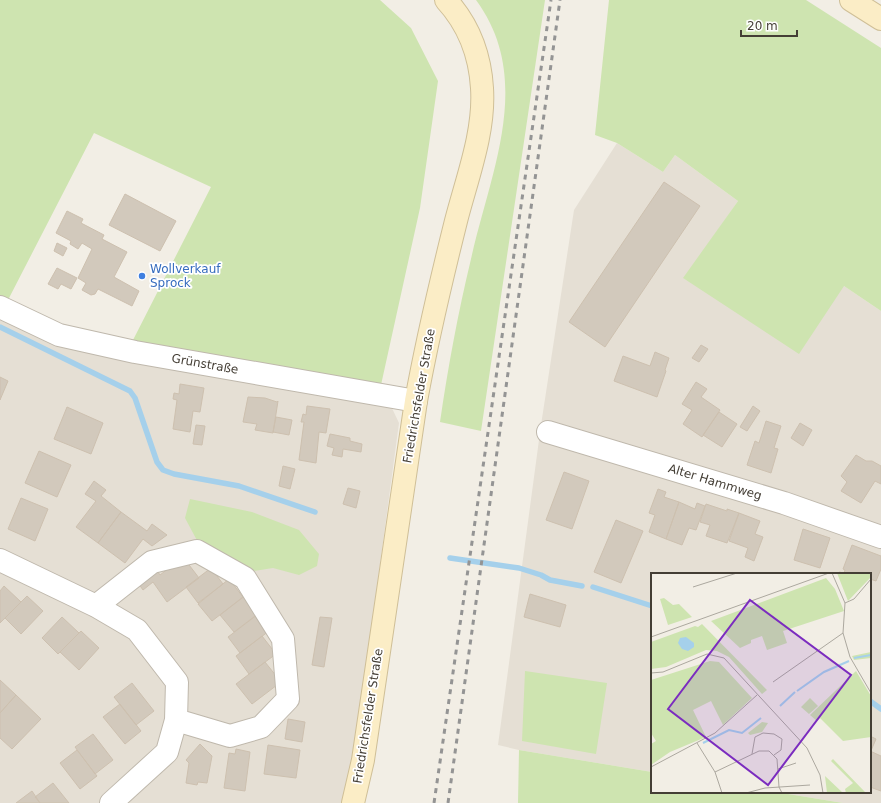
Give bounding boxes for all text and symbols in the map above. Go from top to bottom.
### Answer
scale bar [741,12,797,38]
text: 20 m [747,19,778,33]
place label: Wollverkauf Sprock [150,262,221,290]
marker: Wollverkauf Sprock [137,271,147,281]
street label: Friedrichsfelder Straße [400,328,438,464]
street label: Grünstraße [170,351,240,377]
street label: Alter Hammweg [667,461,763,503]
inset map [651,573,871,793]
street label: Friedrichsfelder Straße [350,648,386,784]

